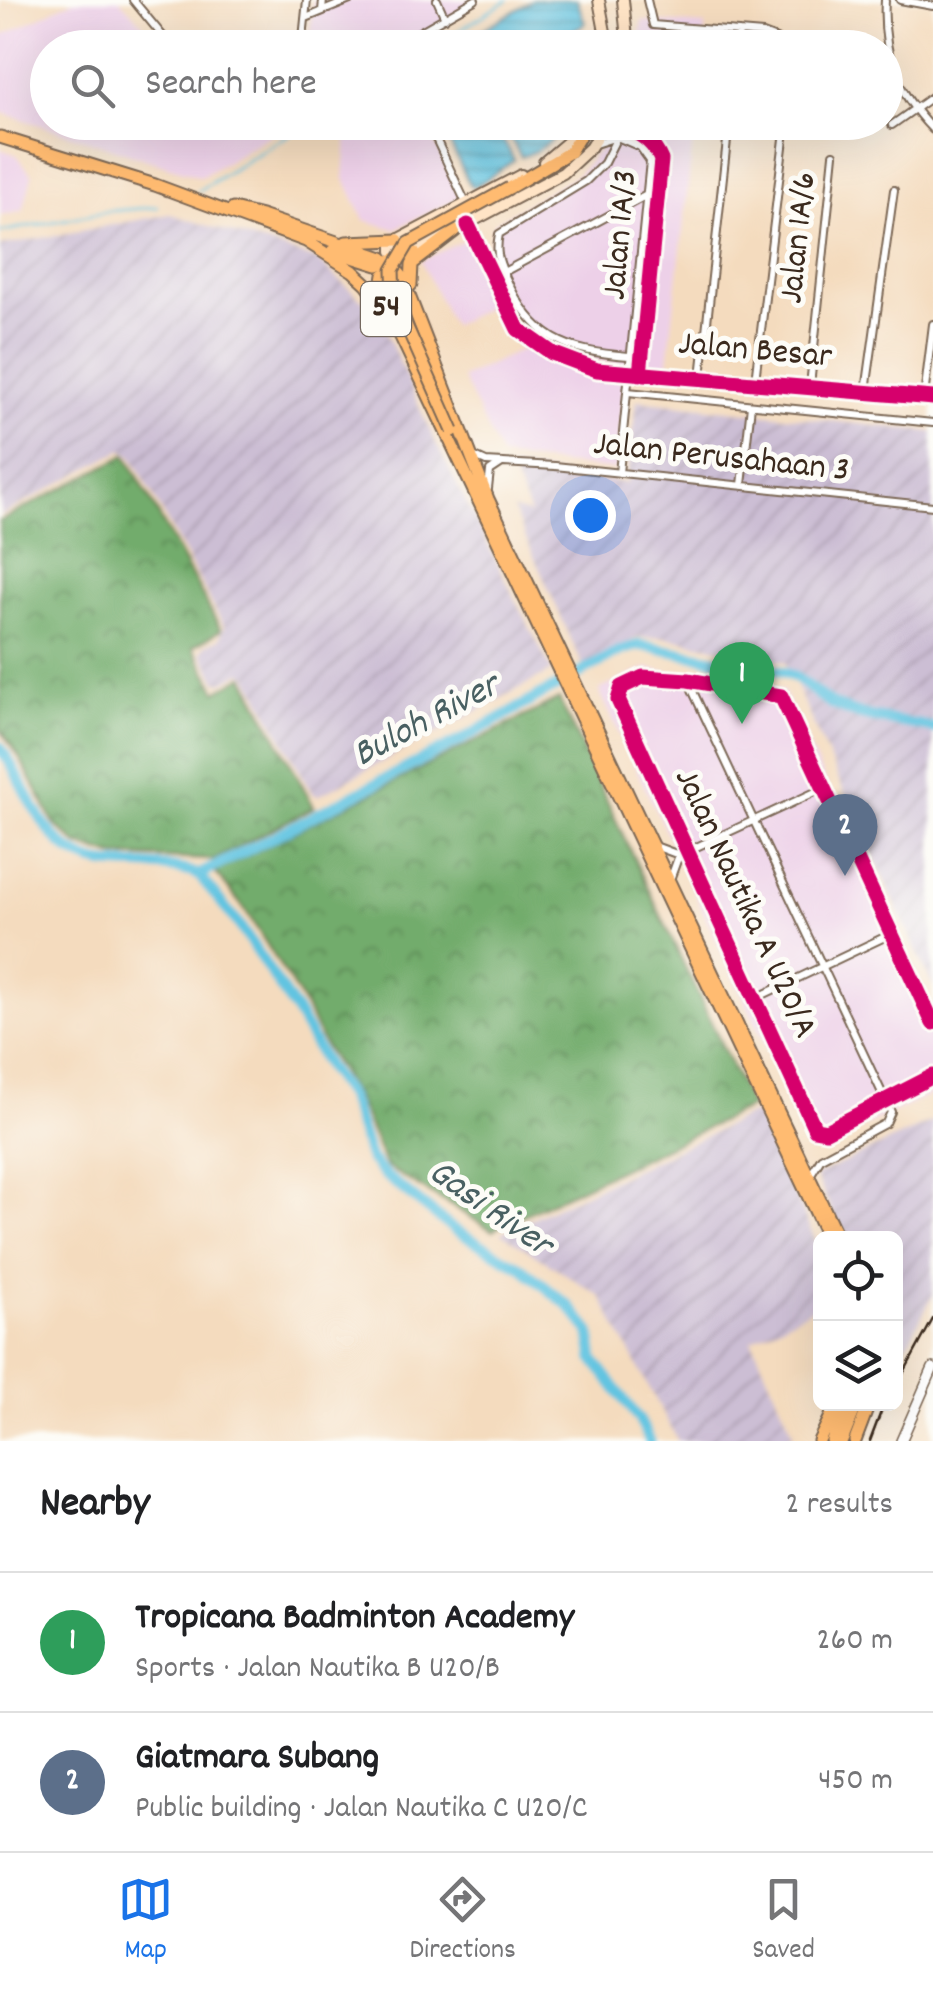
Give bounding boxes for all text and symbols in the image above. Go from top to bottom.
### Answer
search box [30,30,903,140]
icon: search [65,58,120,113]
text: Search here [145,58,317,113]
street label: Jalan 1A/3 [591,168,653,302]
street label: Jalan 1A/6 [768,170,832,306]
road number: 54 [361,282,411,336]
street label: Jalan Besar [676,320,834,384]
street label: Jalan Perusahaan 3 [590,421,852,497]
your location [565,490,616,541]
pin: 1 [710,642,774,724]
water label: Buloh River [344,659,513,784]
street label: Jalan Nautika A U20/A [660,761,828,1047]
pin: 2 [812,794,878,876]
water label: Gasi River [416,1147,566,1275]
map controls [813,1231,903,1411]
button: locate [813,1231,903,1321]
button: layers [813,1321,903,1411]
text: Nearby [40,1476,150,1536]
text: 2 results [786,1483,893,1529]
text: Tropicana Badminton Academy [135,1592,574,1647]
text: 1 [69,1619,76,1665]
text: 260 m [817,1619,893,1665]
text: Sports · Jalan Nautika B U20/B [135,1647,500,1693]
text: Giatmara Subang [135,1732,379,1787]
text: 2 [66,1759,79,1805]
text: 450 m [818,1759,893,1805]
text: Public building · Jalan Nautika C U20/C [135,1787,588,1833]
tab: Map [118,1872,173,1972]
tab: Directions [410,1872,516,1972]
tab: Saved [752,1872,815,1972]

